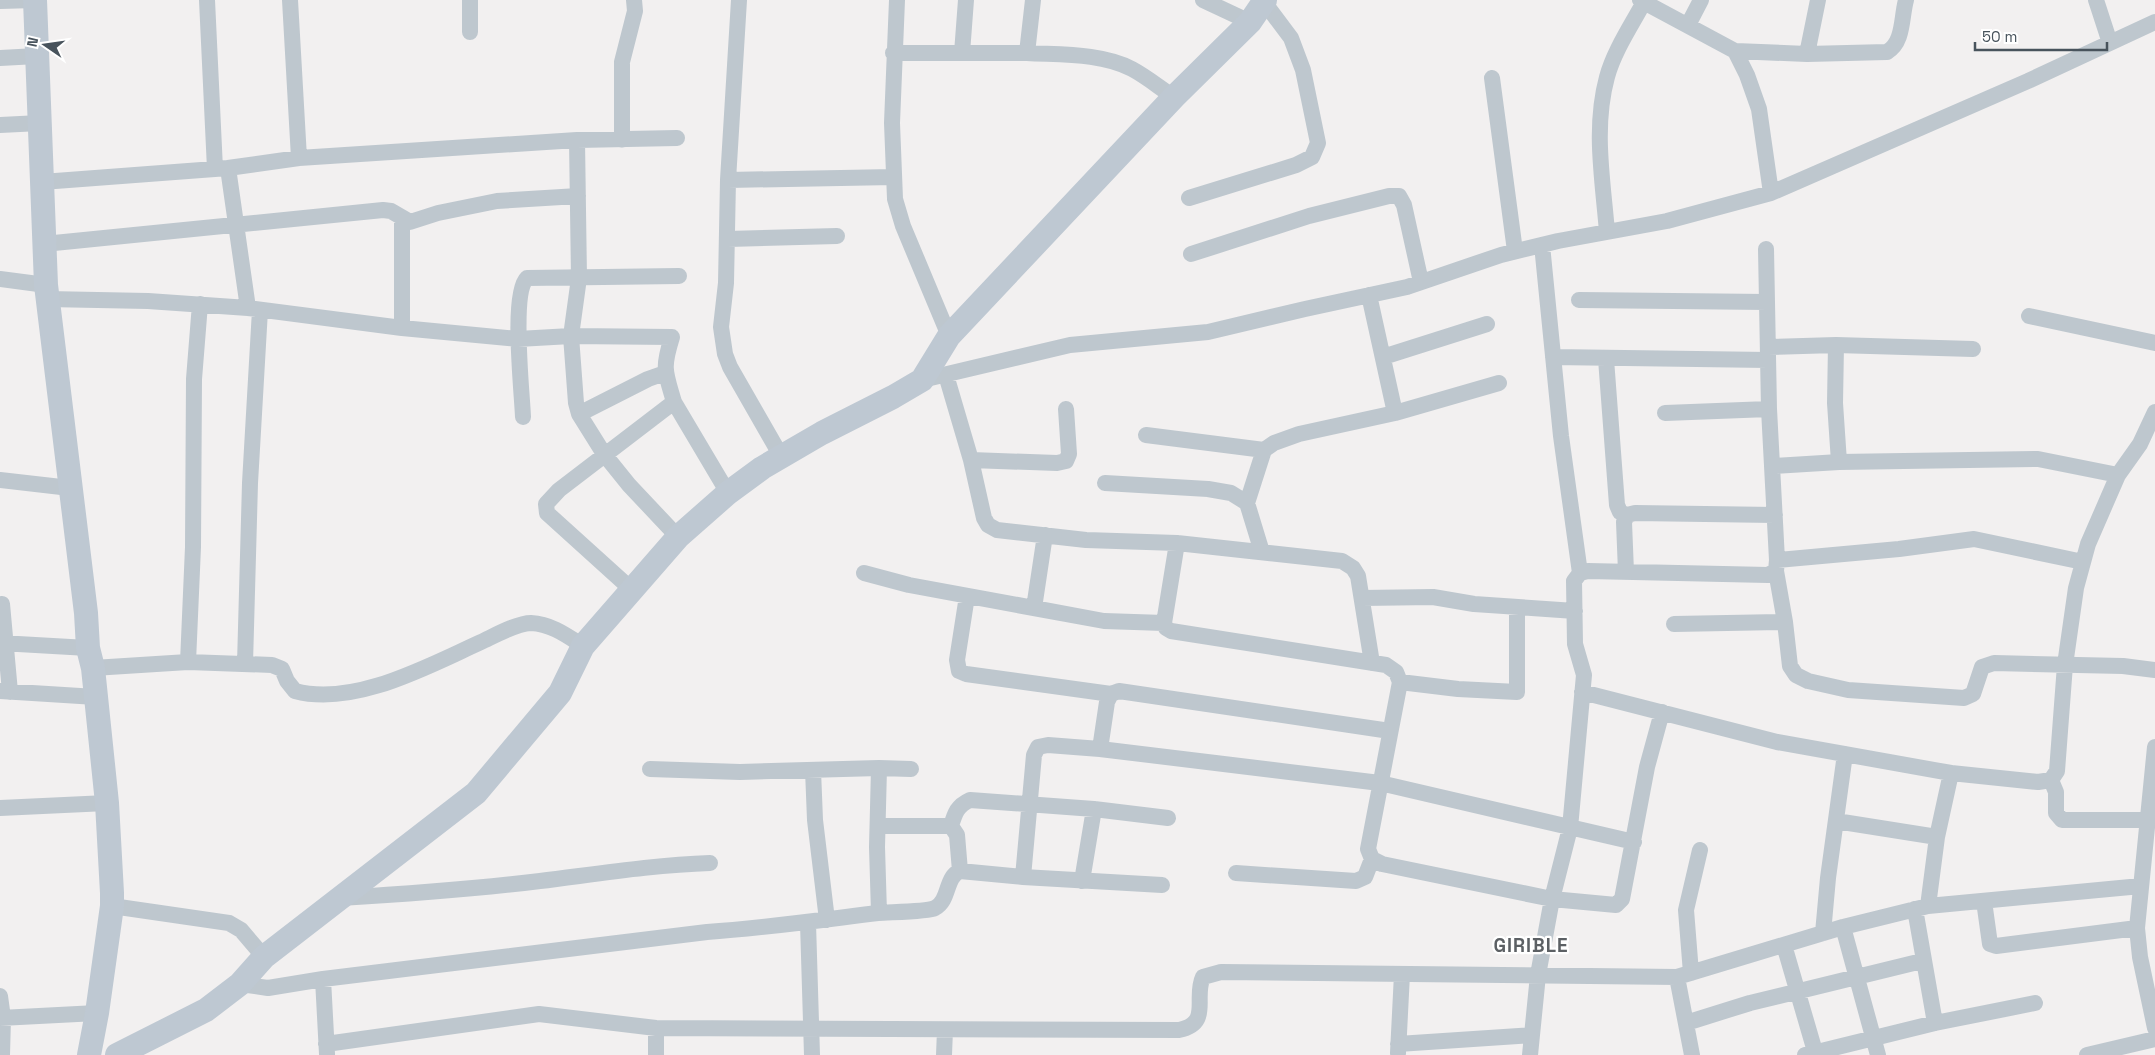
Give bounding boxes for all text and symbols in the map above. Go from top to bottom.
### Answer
north arrow [20,20,70,70]
scale bar [1975,20,2108,52]
text: 50 m [1982,27,2017,46]
text: N [23,35,42,49]
district label: GIRIBLE [1493,933,1569,958]

